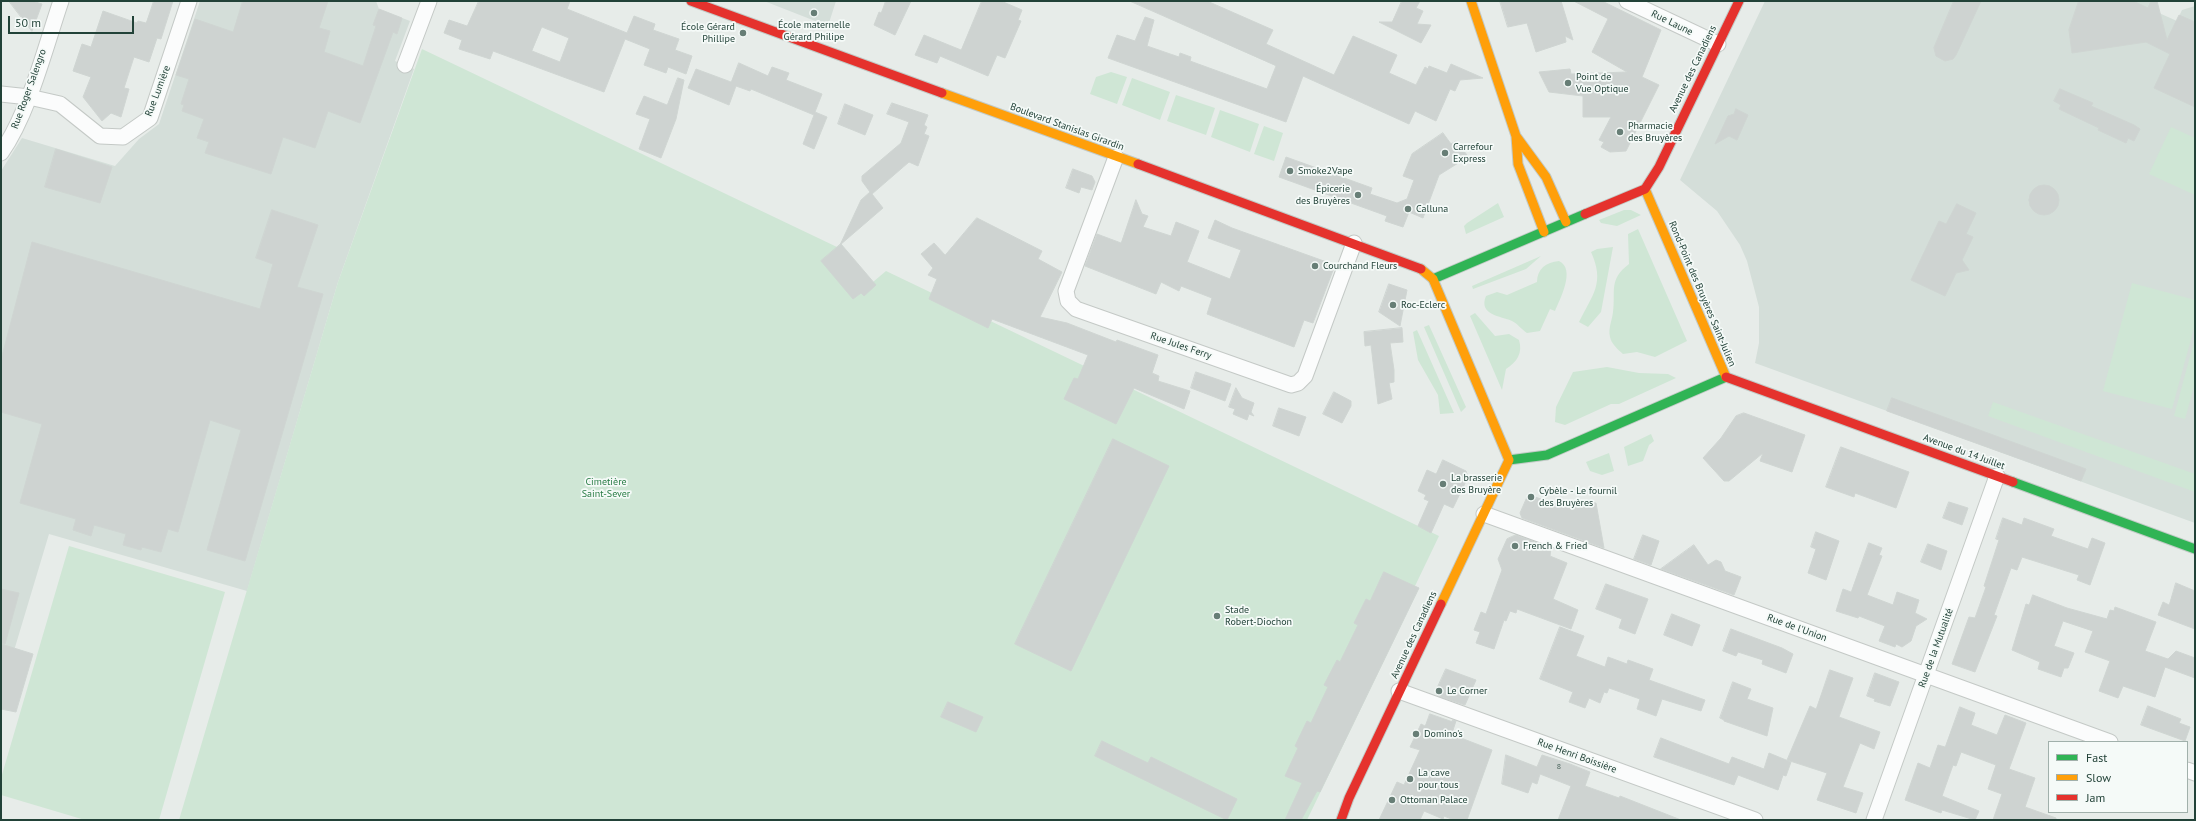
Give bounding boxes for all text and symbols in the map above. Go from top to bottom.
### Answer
scale bar [10,8,136,34]
marker: École maternelle Gérard Philipe [809,8,819,18]
street label: Rue Laune [1649,8,1695,38]
text: 50 m [15,15,41,30]
place label: École maternelle Gérard Philipe [778,19,850,42]
place label: École Gérard Phillipe [681,21,735,44]
street label: Avenue des Canadiens [1667,24,1719,114]
marker: École Gérard Phillipe [738,28,748,38]
street label: Rue Roger Salengro [9,47,49,131]
street label: Rue Lumière [143,64,173,118]
place label: Point de Vue Optique [1576,71,1628,94]
marker: Point de Vue Optique [1563,78,1573,88]
street label: Boulevard Stanislas Girardin [1008,101,1126,153]
place label: Pharmacie des Bruyères [1628,120,1682,144]
marker: Pharmacie des Bruyères [1615,127,1625,137]
place label: Carrefour Express [1453,141,1493,164]
marker: Carrefour Express [1440,148,1450,158]
place label: Smoke2Vape [1298,165,1353,177]
marker: Smoke2Vape [1285,166,1295,176]
place label: Épicerie des Bruyères [1296,183,1350,206]
marker: Épicerie des Bruyères [1353,190,1363,200]
place label: Calluna [1416,203,1448,215]
marker: Calluna [1403,204,1413,214]
street label: Rond-Point des Bruyères Saint-Julien [1666,220,1738,368]
place label: Courchand Fleurs [1323,260,1397,272]
marker: Courchand Fleurs [1310,261,1320,271]
place label: Roc-Eclerc [1401,299,1445,311]
marker: Roc-Eclerc [1388,300,1398,310]
street label: Rue Jules Ferry [1149,330,1213,362]
street label: Avenue du 14 Juillet [1921,432,2007,472]
place label: La brasserie des Bruyère [1451,472,1502,496]
park label: Cimetière Saint-Sever [582,476,630,500]
marker: La brasserie des Bruyère [1438,479,1448,489]
place label: Cybèle - Le fournil des Bruyères [1539,485,1617,508]
marker: Cybèle - Le fournil des Bruyères [1526,492,1536,502]
place label: French & Fried [1523,540,1587,552]
marker: French & Fried [1510,541,1520,551]
street label: Avenue des Canadiens [1388,589,1440,681]
place label: Stade Robert-Diochon [1225,604,1292,628]
street label: Rue de la Mutualité [1916,607,1956,689]
marker: Stade Robert-Diochon [1212,611,1222,621]
street label: Rue de l'Union [1765,612,1829,644]
place label: Le Corner [1447,685,1487,697]
marker: Le Corner [1434,686,1444,696]
place label: Domino's [1424,728,1463,740]
marker: Domino's [1411,729,1421,739]
street label: Rue Henri Boissière [1536,736,1618,776]
legend [2048,741,2188,813]
text: Fast [2086,750,2107,765]
house number: 8 [1557,762,1561,772]
place label: La cave pour tous [1418,767,1458,790]
text: Slow [2086,770,2111,785]
marker: La cave pour tous [1405,774,1415,784]
text: Jam [2086,790,2105,805]
place label: Ottoman Palace [1400,794,1468,806]
marker: Ottoman Palace [1387,795,1397,805]

